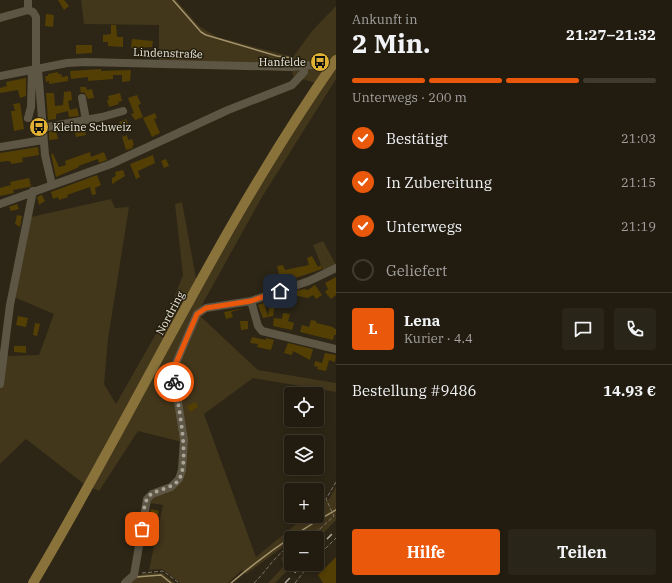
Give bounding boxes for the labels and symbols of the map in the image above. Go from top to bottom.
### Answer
street label: Lindenstraße [133,45,203,61]
bus stop icon: Hanfelde [309,51,331,73]
place label: Hanfelde [259,55,306,69]
bus stop icon: Kleine Schweiz [28,116,50,138]
place label: Kleine Schweiz [53,120,132,134]
pin [263,274,297,308]
street label: Nordring [153,289,187,337]
courier [154,362,194,402]
pin [125,512,159,546]

